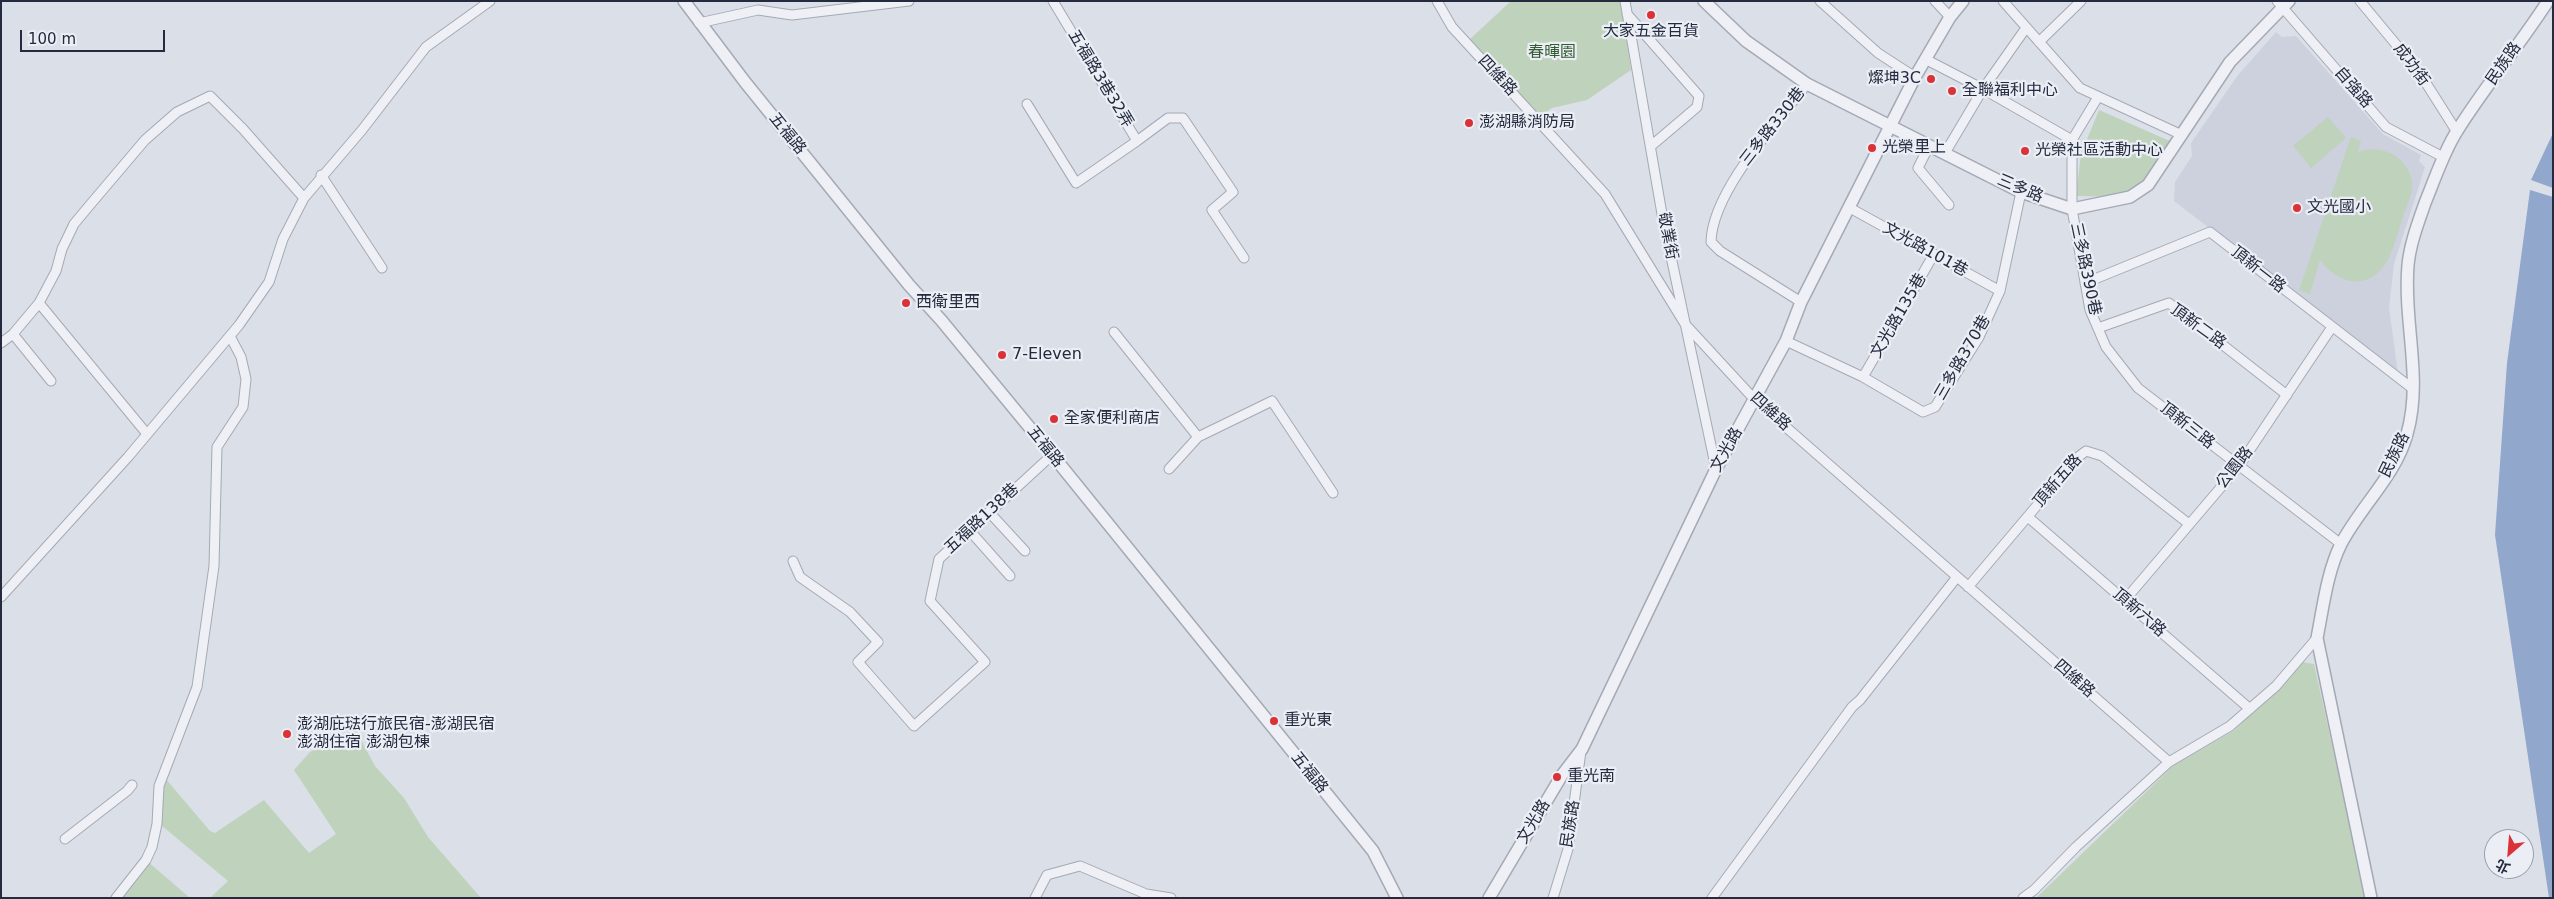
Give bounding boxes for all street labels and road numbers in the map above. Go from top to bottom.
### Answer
street label: 五福路3巷32弄 [1063,27,1137,131]
street label: 民族路 [2482,39,2526,89]
street label: 成功街 [2389,40,2433,90]
street label: 四維路 [1474,52,1520,100]
street label: 自強路 [2330,64,2376,112]
street label: 三多路330巷 [1736,84,1810,170]
street label: 五福路 [764,109,810,159]
street label: 三多路 [1994,171,2046,207]
street label: 敬業街 [1653,211,1681,261]
street label: 文光路101巷 [1879,219,1971,281]
street label: 三多路390巷 [2066,221,2104,317]
street label: 頂新一路 [2227,243,2289,297]
street label: 文光路135巷 [1867,270,1931,362]
street label: 頂新二路 [2166,300,2230,354]
street label: 三多路370巷 [1931,312,1995,404]
street label: 四維路 [1746,389,1794,435]
street label: 頂新三路 [2156,399,2218,453]
street label: 五福路 [1022,422,1068,472]
street label: 文光路 [1707,424,1747,476]
street label: 民族路 [2376,429,2414,481]
street label: 公園路 [2213,443,2257,493]
street label: 頂新五路 [2030,451,2086,511]
street label: 五福路138巷 [941,480,1023,558]
street label: 頂新六路 [2109,585,2169,641]
street label: 四維路 [2050,656,2098,702]
street label: 五福路 [1286,748,1332,798]
street label: 文光路 [1513,796,1555,848]
street label: 民族路 [1558,799,1584,849]

